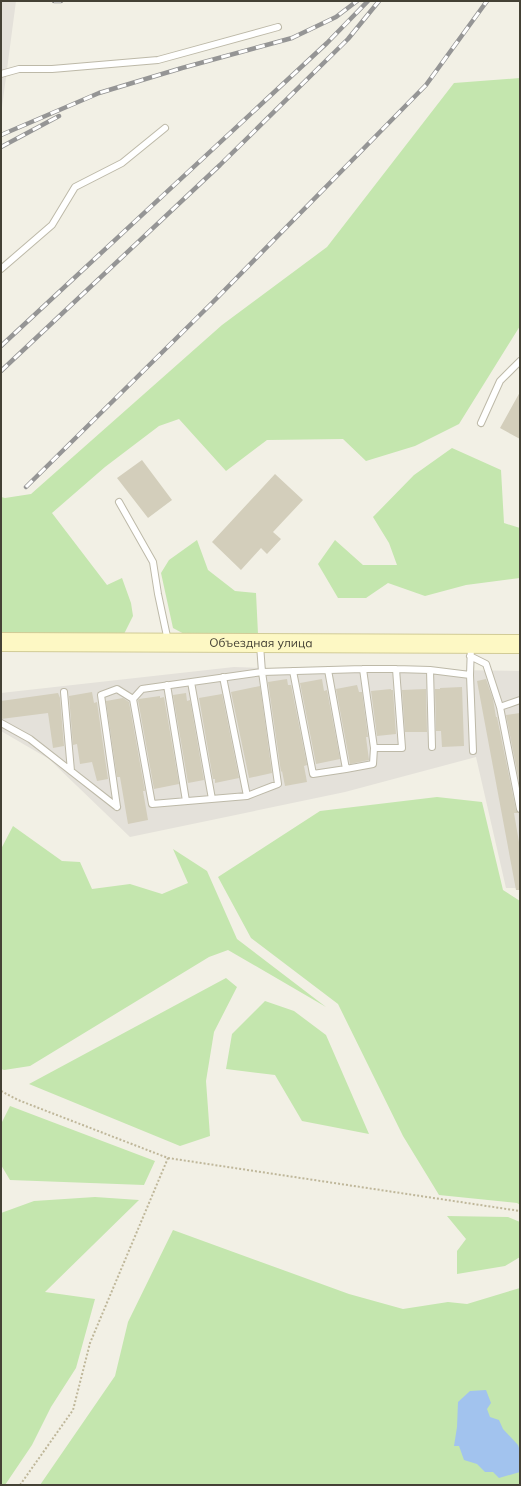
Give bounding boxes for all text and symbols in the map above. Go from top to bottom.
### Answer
street label: Объездная улица [209,635,313,650]

